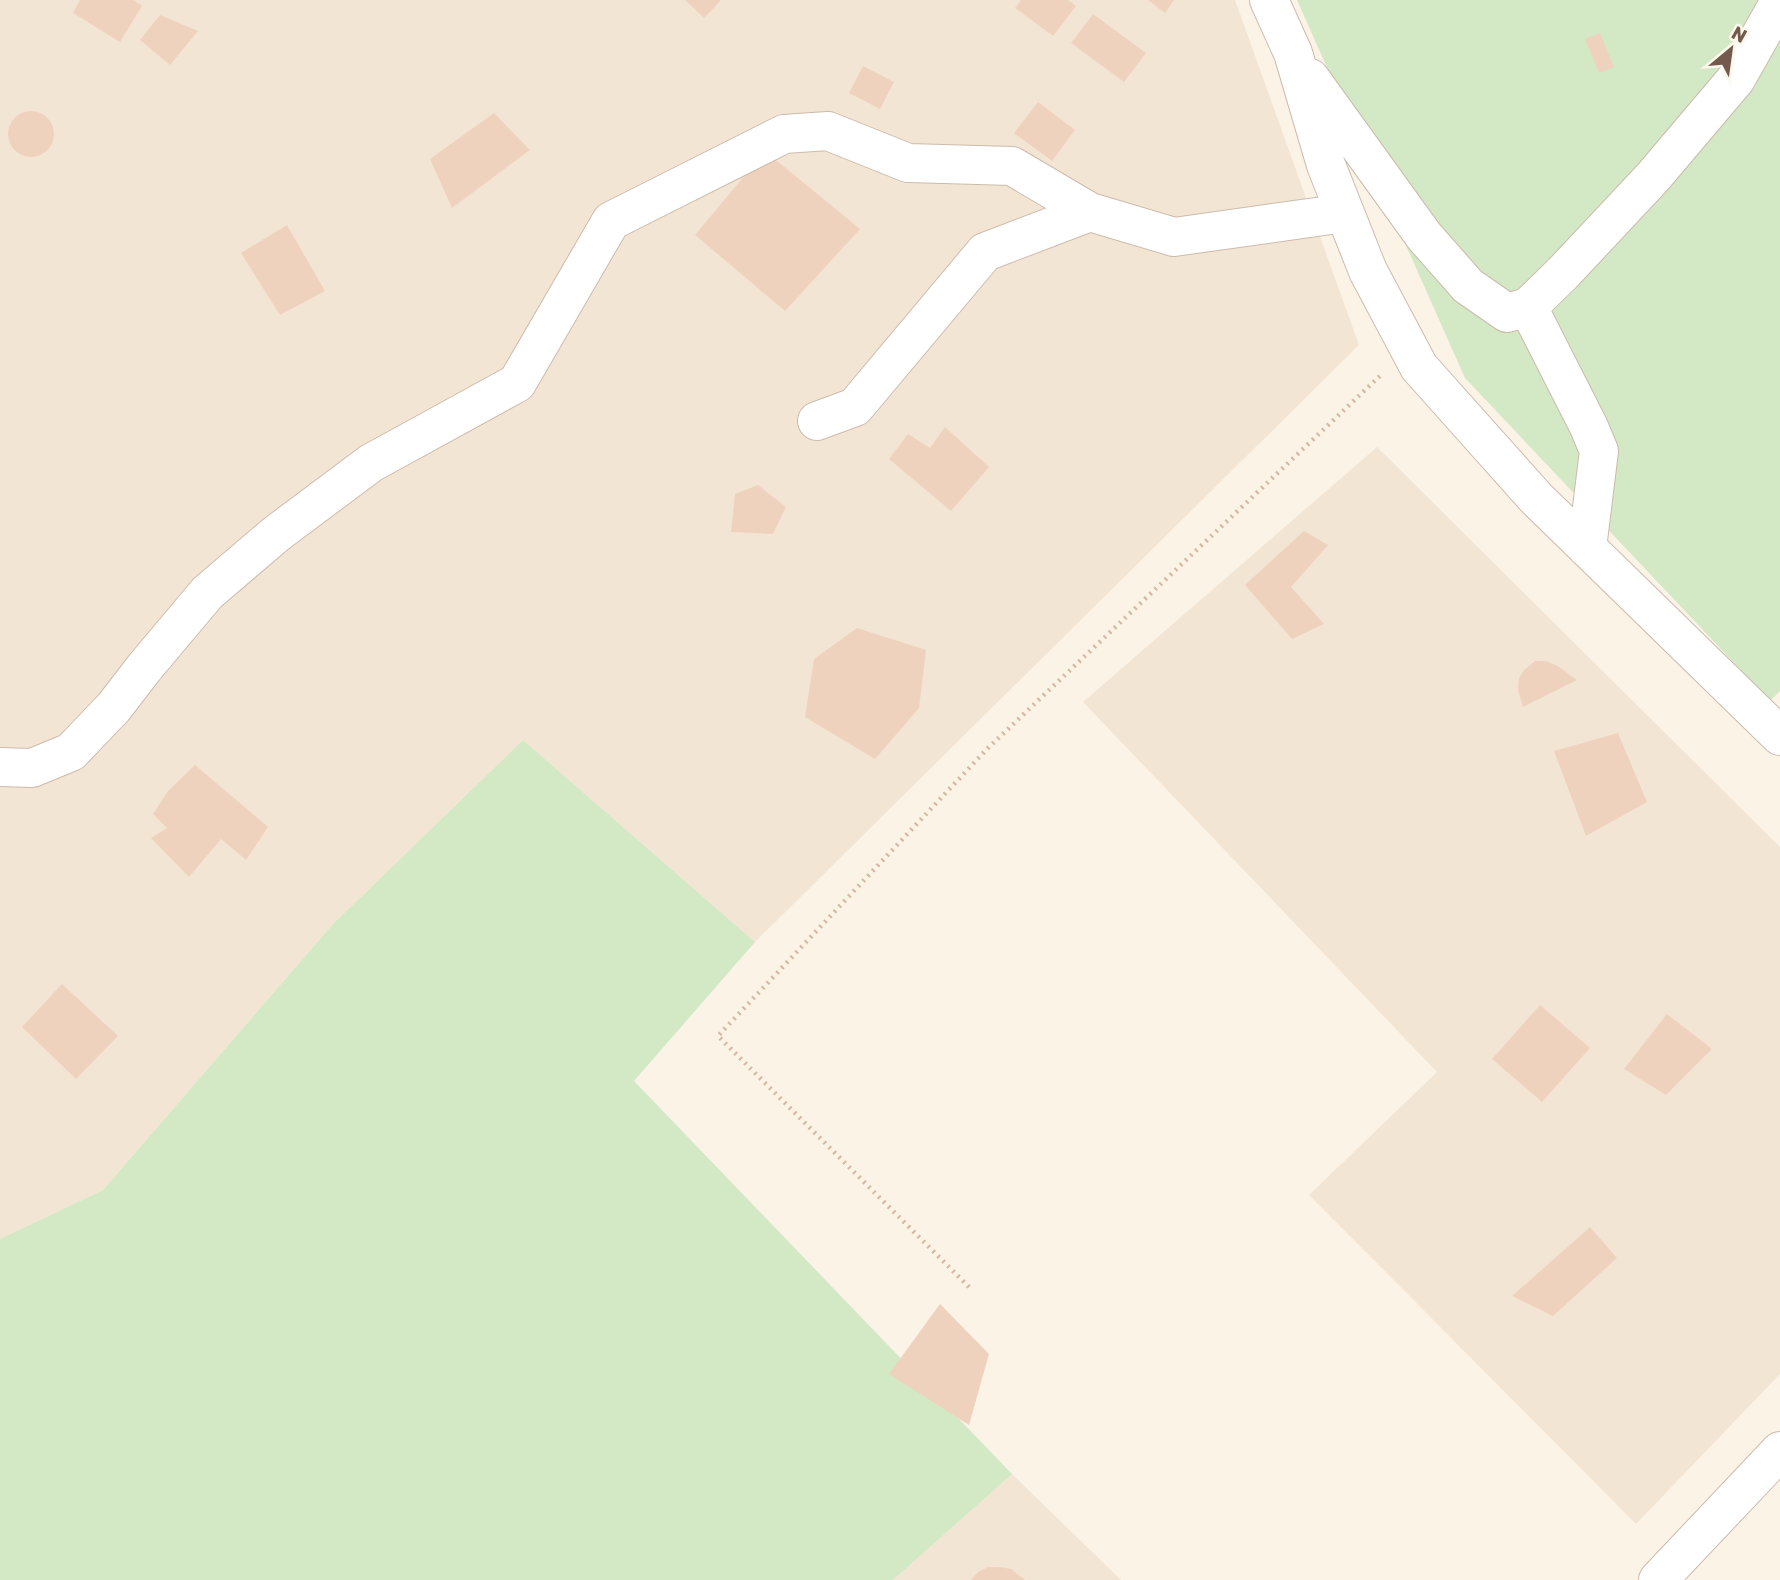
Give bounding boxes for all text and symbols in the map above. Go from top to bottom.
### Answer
north arrow [1696,14,1766,84]
text: N [1727,21,1751,48]

